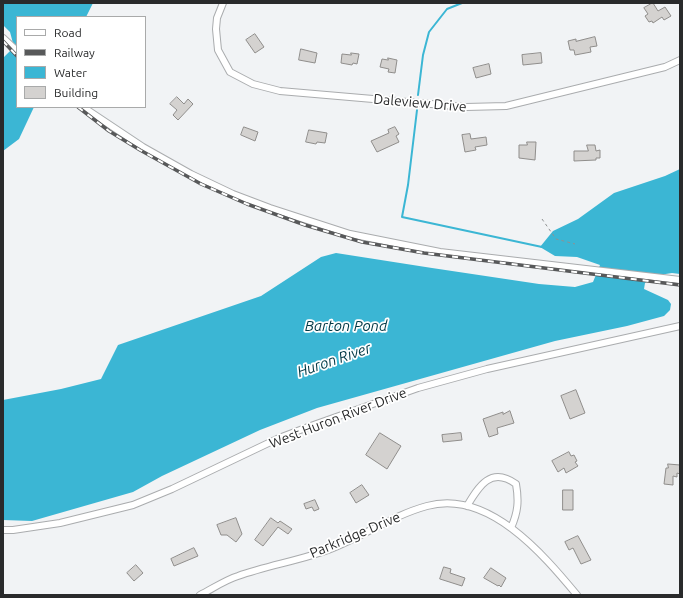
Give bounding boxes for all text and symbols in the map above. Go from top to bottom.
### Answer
legend [16,16,146,108]
text: Road [54,26,82,39]
text: Railway [54,46,95,59]
text: Water [54,66,87,79]
text: Building [54,86,98,99]
street label: Daleview Drive [373,91,467,115]
water label: Barton Pond [305,317,387,335]
water label: Huron River [295,339,373,381]
street label: West Huron River Drive [267,384,409,452]
street label: Parkridge Drive [307,508,403,562]

